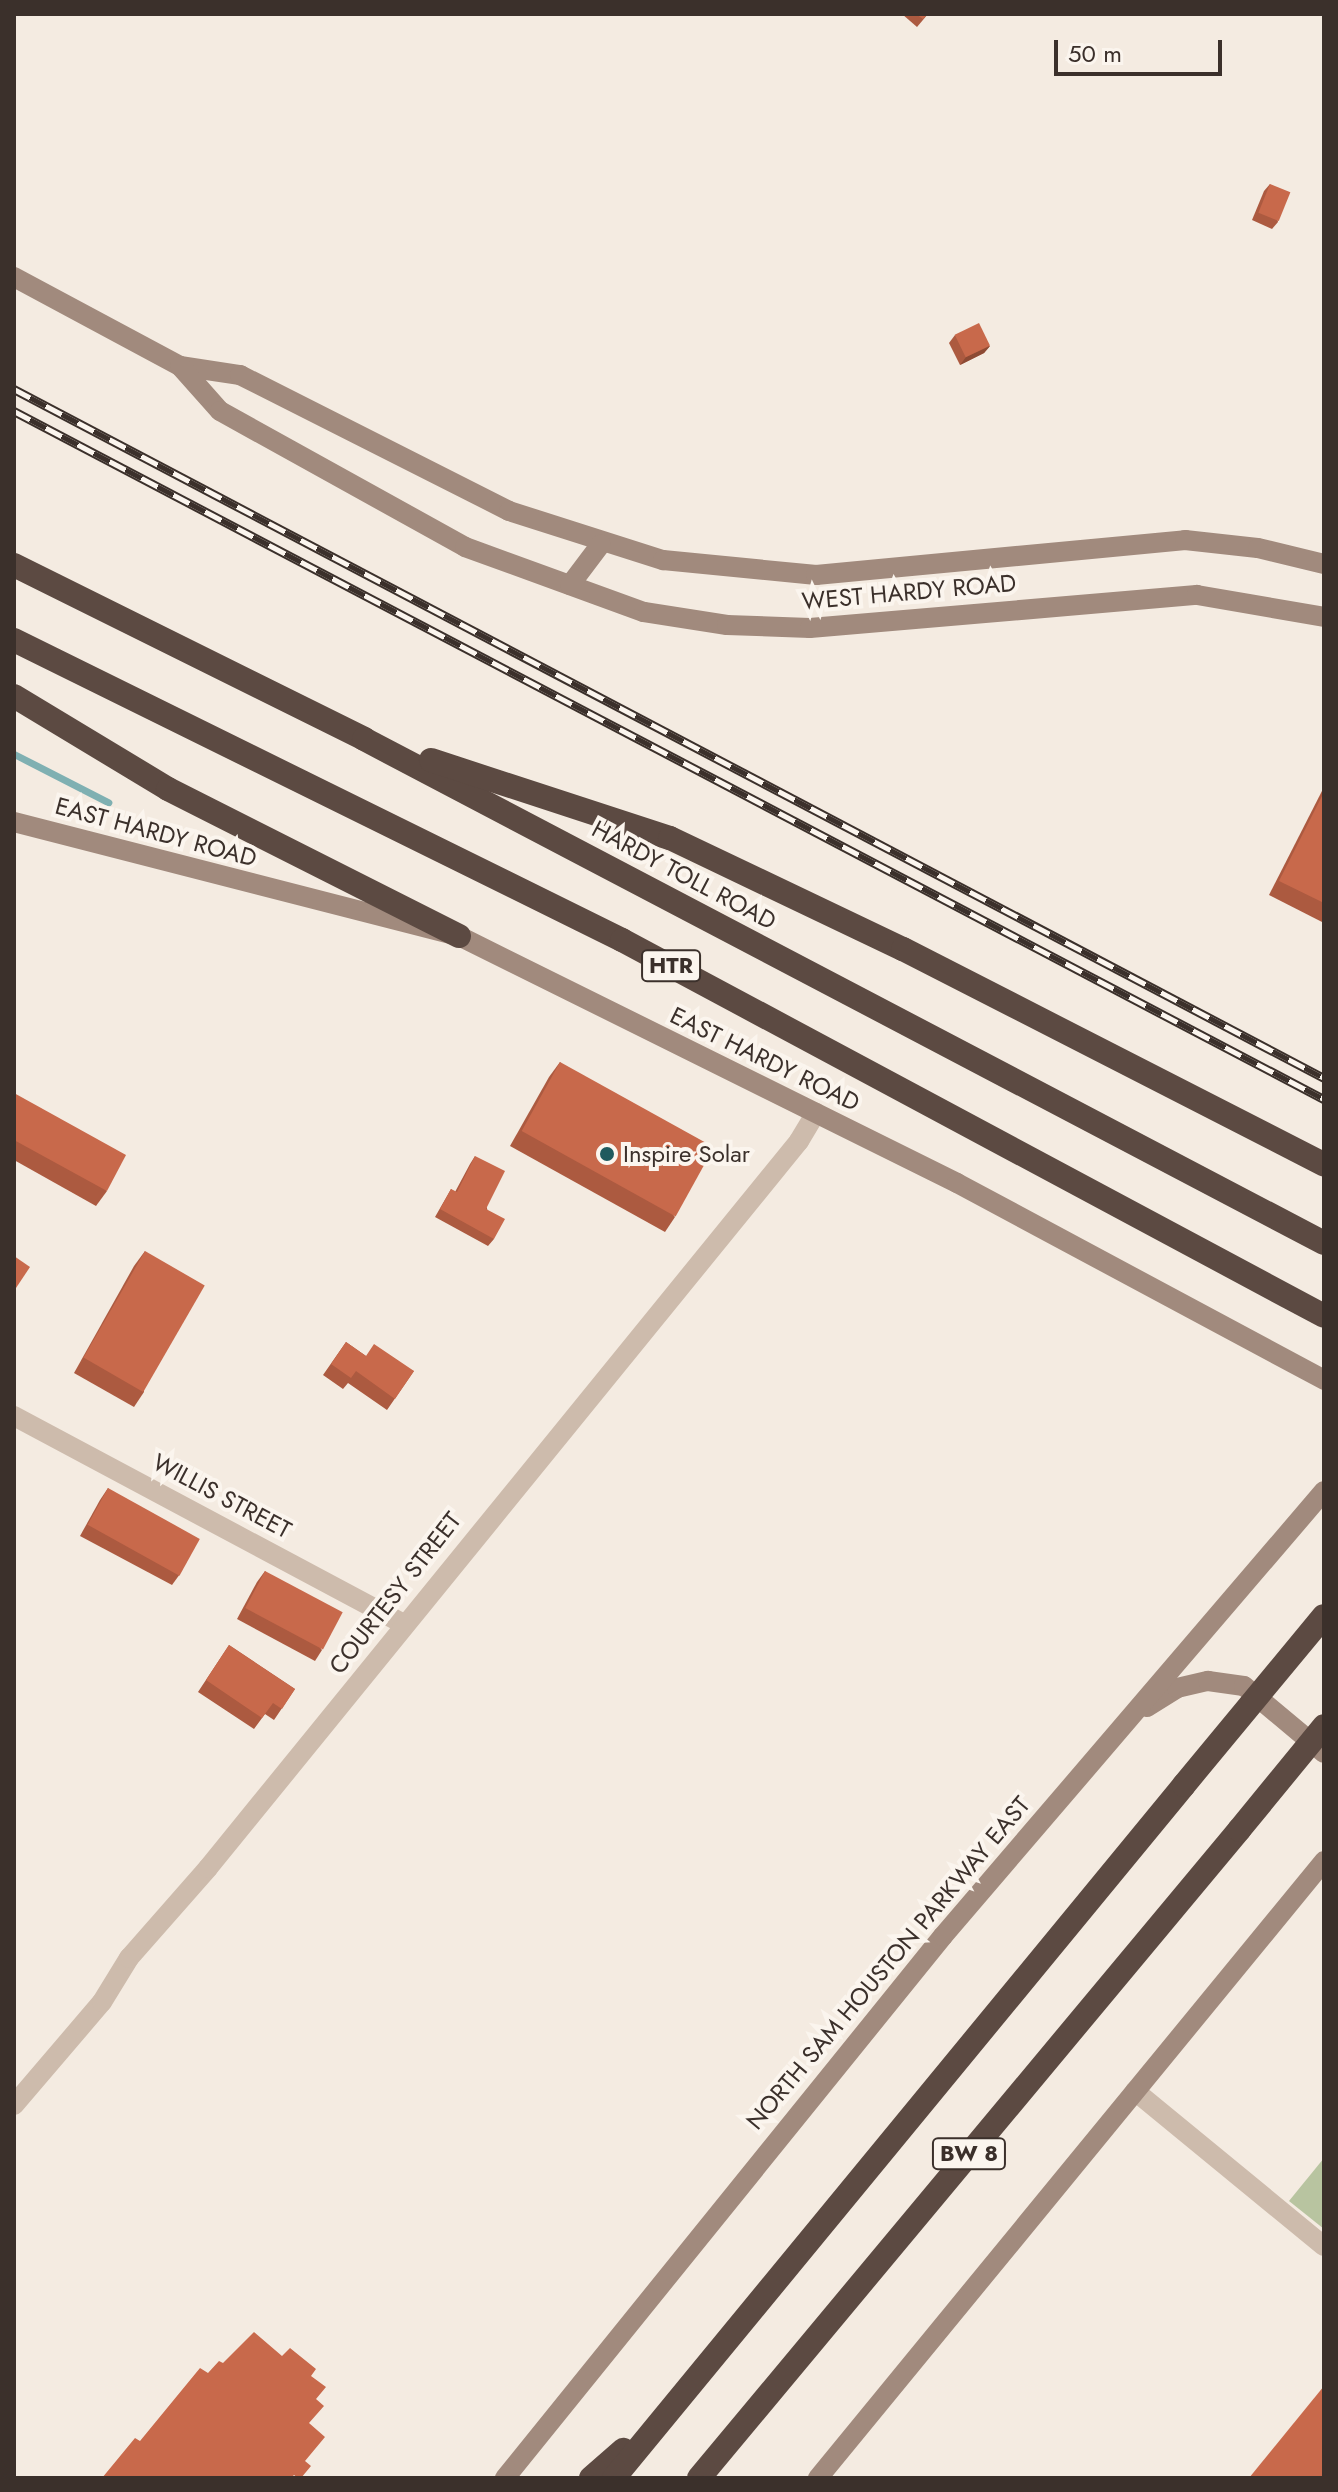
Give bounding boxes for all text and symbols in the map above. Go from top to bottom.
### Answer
scale bar [1058,24,1226,74]
text: 50 m [1068,36,1122,71]
street label: WEST HARDY ROAD [801,568,1017,616]
street label: EAST HARDY ROAD [52,791,260,873]
street label: HARDY TOLL ROAD [587,814,781,936]
road number: HTR [641,948,701,984]
street label: EAST HARDY ROAD [666,1001,864,1117]
place label: Inspire Solar [623,1140,750,1168]
marker: Inspire Solar [598,1145,616,1163]
street label: WILLIS STREET [148,1447,296,1545]
street label: COURTESY STREET [323,1506,467,1680]
street label: NORTH SAM HOUSTON PARKWAY EAST [740,1791,1036,2135]
road number: BW 8 [931,2136,1007,2172]

